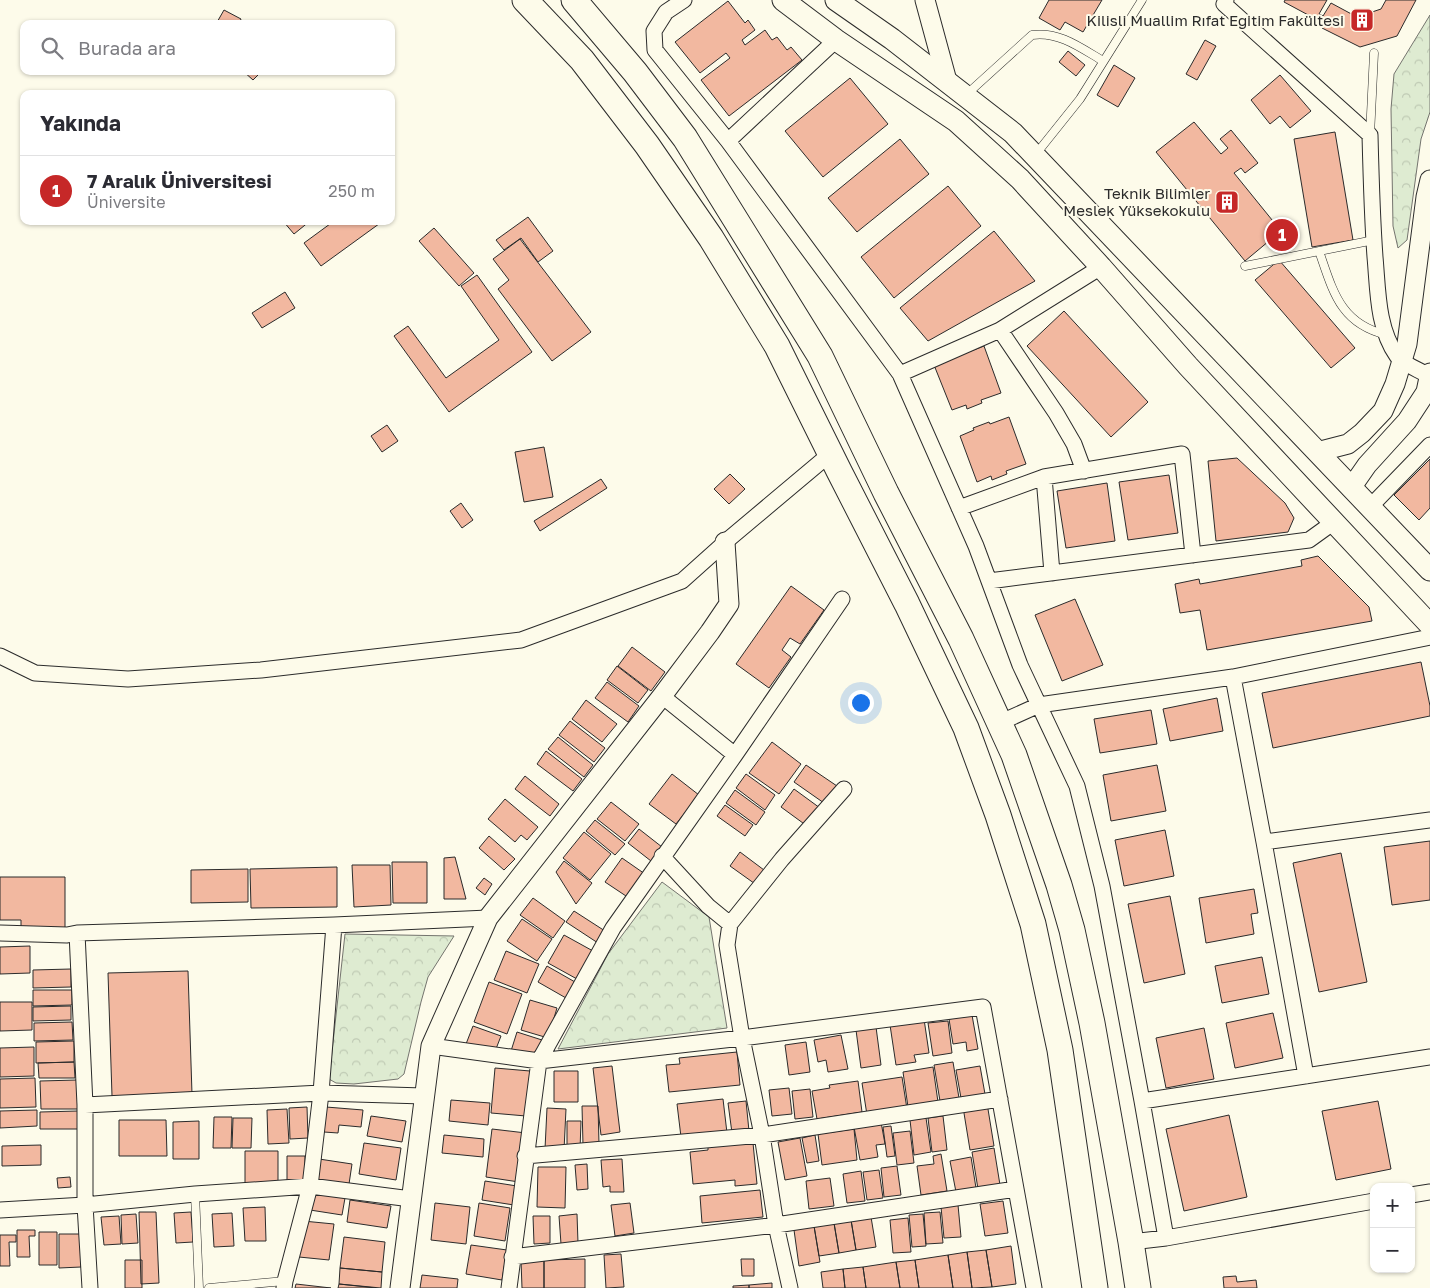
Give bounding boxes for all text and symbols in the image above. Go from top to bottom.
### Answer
building icon: Kilisli Muallim Rıfat Eğitim Fakültesi [1349,7,1375,33]
place label: Kilisli Muallim Rıfat Eğitim Fakültesi [1087,11,1344,29]
search box [20,20,395,75]
icon: search [38,34,66,62]
text: Burada ara [78,36,176,59]
text: Yakında [40,110,121,136]
text: 7 Aralık Üniversitesi [87,169,272,192]
text: 1 [52,181,60,201]
text: 250 m [328,181,375,201]
place label: Teknik Bilimler Meslek Yüksekokulu [1063,184,1210,219]
building icon: Teknik Bilimler Meslek Yüksekokulu [1214,189,1240,215]
text: Üniversite [87,192,165,212]
pin: 1 [1266,216,1298,254]
your location [848,690,874,716]
map controls [1370,1183,1415,1273]
button: + [1370,1183,1415,1228]
button: − [1370,1228,1415,1273]

